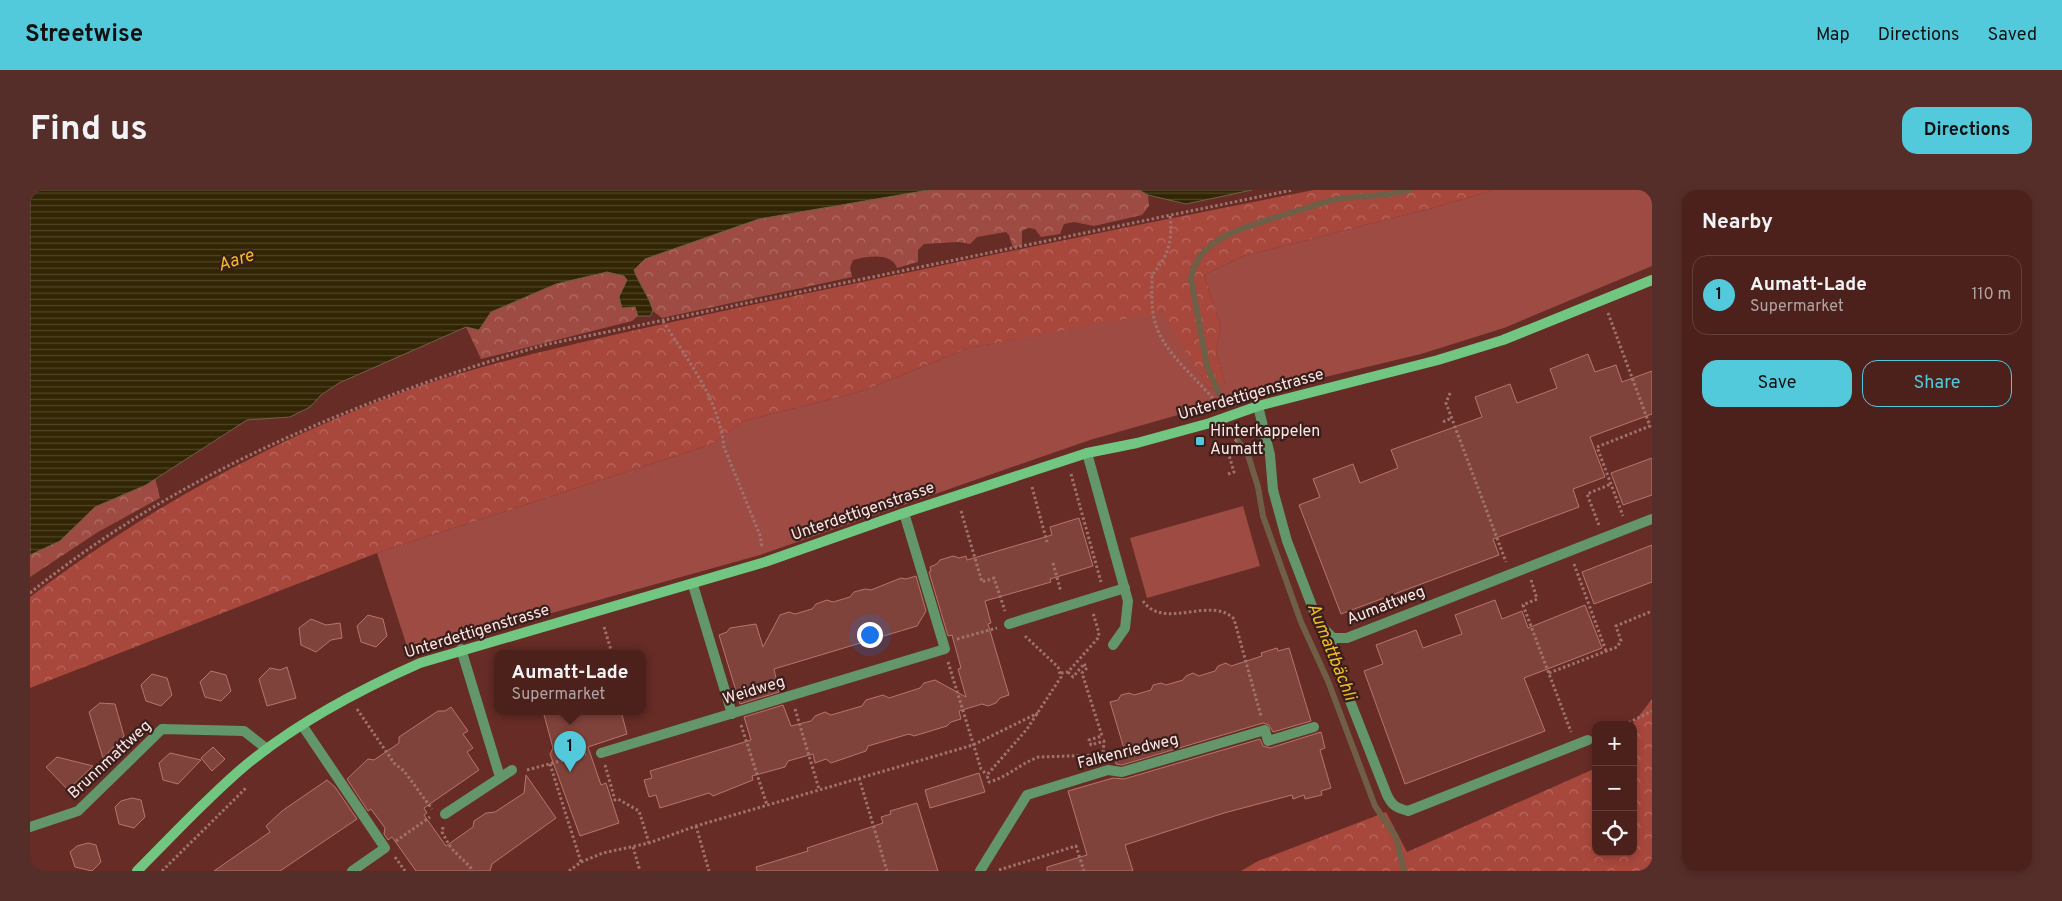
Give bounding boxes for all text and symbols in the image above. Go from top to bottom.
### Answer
text: Streetwise [25,20,143,50]
text: Map [1816,24,1850,47]
text: Directions [1878,24,1960,47]
text: Saved [1988,24,2037,47]
button: Directions [1902,107,2032,154]
text: Find us [30,108,148,152]
text: Nearby [1702,209,1773,236]
water label: Aare [215,244,258,278]
text: Aumatt-Lade [1750,273,1867,297]
text: 1 [1716,285,1722,305]
text: 110 m [1971,285,2011,305]
text: Supermarket [1750,297,1844,317]
button: Save [1702,360,1852,407]
button: Share [1862,360,2012,407]
street label: Unterdettigenstrasse [1176,365,1326,425]
place label: Hinterkappelen Aumatt [1210,422,1320,460]
marker: Hinterkappelen Aumatt [1194,435,1206,447]
street label: Unterdettigenstrasse [789,478,937,546]
street label: Aumattweg [1344,582,1428,630]
street label: Unterdettigenstrasse [402,600,552,664]
water label: Aumattbächli [1301,600,1362,706]
your location [857,622,883,648]
popup [494,650,646,715]
text: Aumatt-Lade [512,661,628,685]
street label: Weidweg [720,672,788,710]
text: Supermarket [512,685,605,705]
street label: Brunnmattweg [64,716,156,804]
map controls [1592,721,1637,856]
button: + [1592,721,1637,766]
street label: Falkenriedweg [1075,730,1181,774]
pin: 1 [554,731,586,772]
button: − [1592,766,1637,811]
button: locate [1592,811,1637,856]

